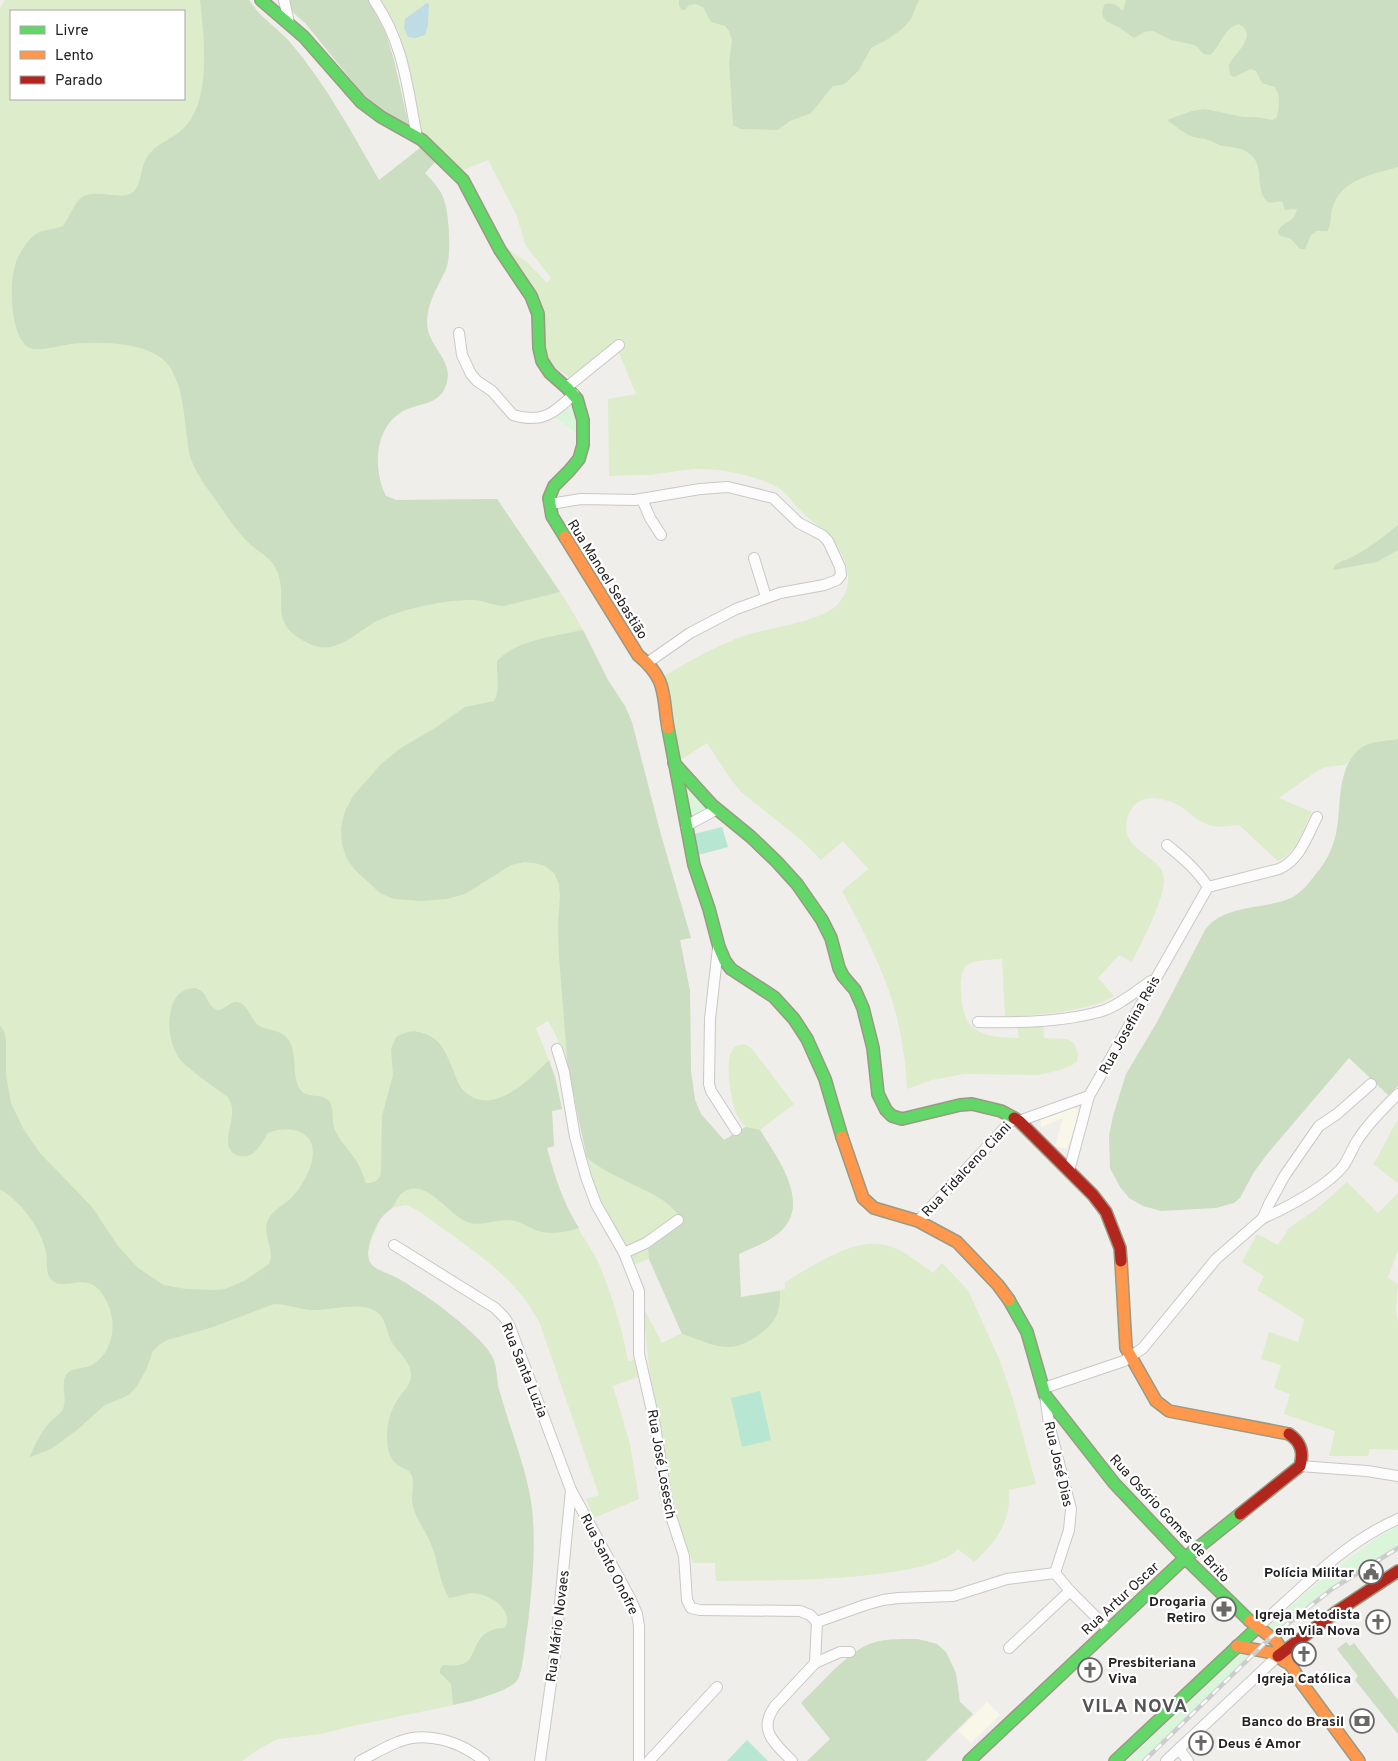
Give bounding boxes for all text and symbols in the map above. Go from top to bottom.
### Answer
legend [10,10,185,100]
text: Livre [55,22,89,41]
text: Lento [55,47,94,66]
text: Parado [55,72,103,91]
street label: Rua Manoel Sebastião [563,517,651,643]
street label: Rua Josefina Reis [1096,973,1164,1078]
street label: Rua Fidalceno Ciani [919,1119,1015,1221]
street label: Rua Santa Luzia [497,1321,550,1420]
street label: Rua José Losesch [643,1408,679,1520]
street label: Rua José Dias [1039,1420,1076,1509]
street label: Rua Osório Gomes de Brito [1105,1452,1233,1587]
street label: Rua Santo Onofre [576,1511,641,1618]
street label: Rua Artur Oscar [1079,1558,1164,1639]
public building icon: Polícia Militar [1358,1559,1384,1585]
place label: Polícia Militar [1264,1565,1354,1582]
street label: Rua Mário Novaes [543,1569,574,1683]
place label: Drogaria Retiro [1149,1594,1206,1627]
pharmacy icon: Drogaria Retiro [1211,1596,1237,1622]
place label: Igreja Metodista em Vila Nova [1255,1607,1360,1640]
church icon: Igreja Metodista em Vila Nova [1365,1609,1391,1635]
church icon: Igreja Católica [1291,1641,1317,1667]
place label: Presbiteriana Viva [1108,1655,1196,1688]
church icon: Presbiteriana Viva [1077,1657,1103,1683]
place label: Igreja Católica [1257,1671,1351,1688]
district label: VILA NOVA [1082,1695,1188,1719]
bank icon: Banco do Brasil [1349,1708,1375,1734]
place label: Banco do Brasil [1241,1714,1344,1731]
church icon: Deus é Amor [1188,1730,1214,1756]
place label: Deus é Amor [1218,1736,1301,1753]

